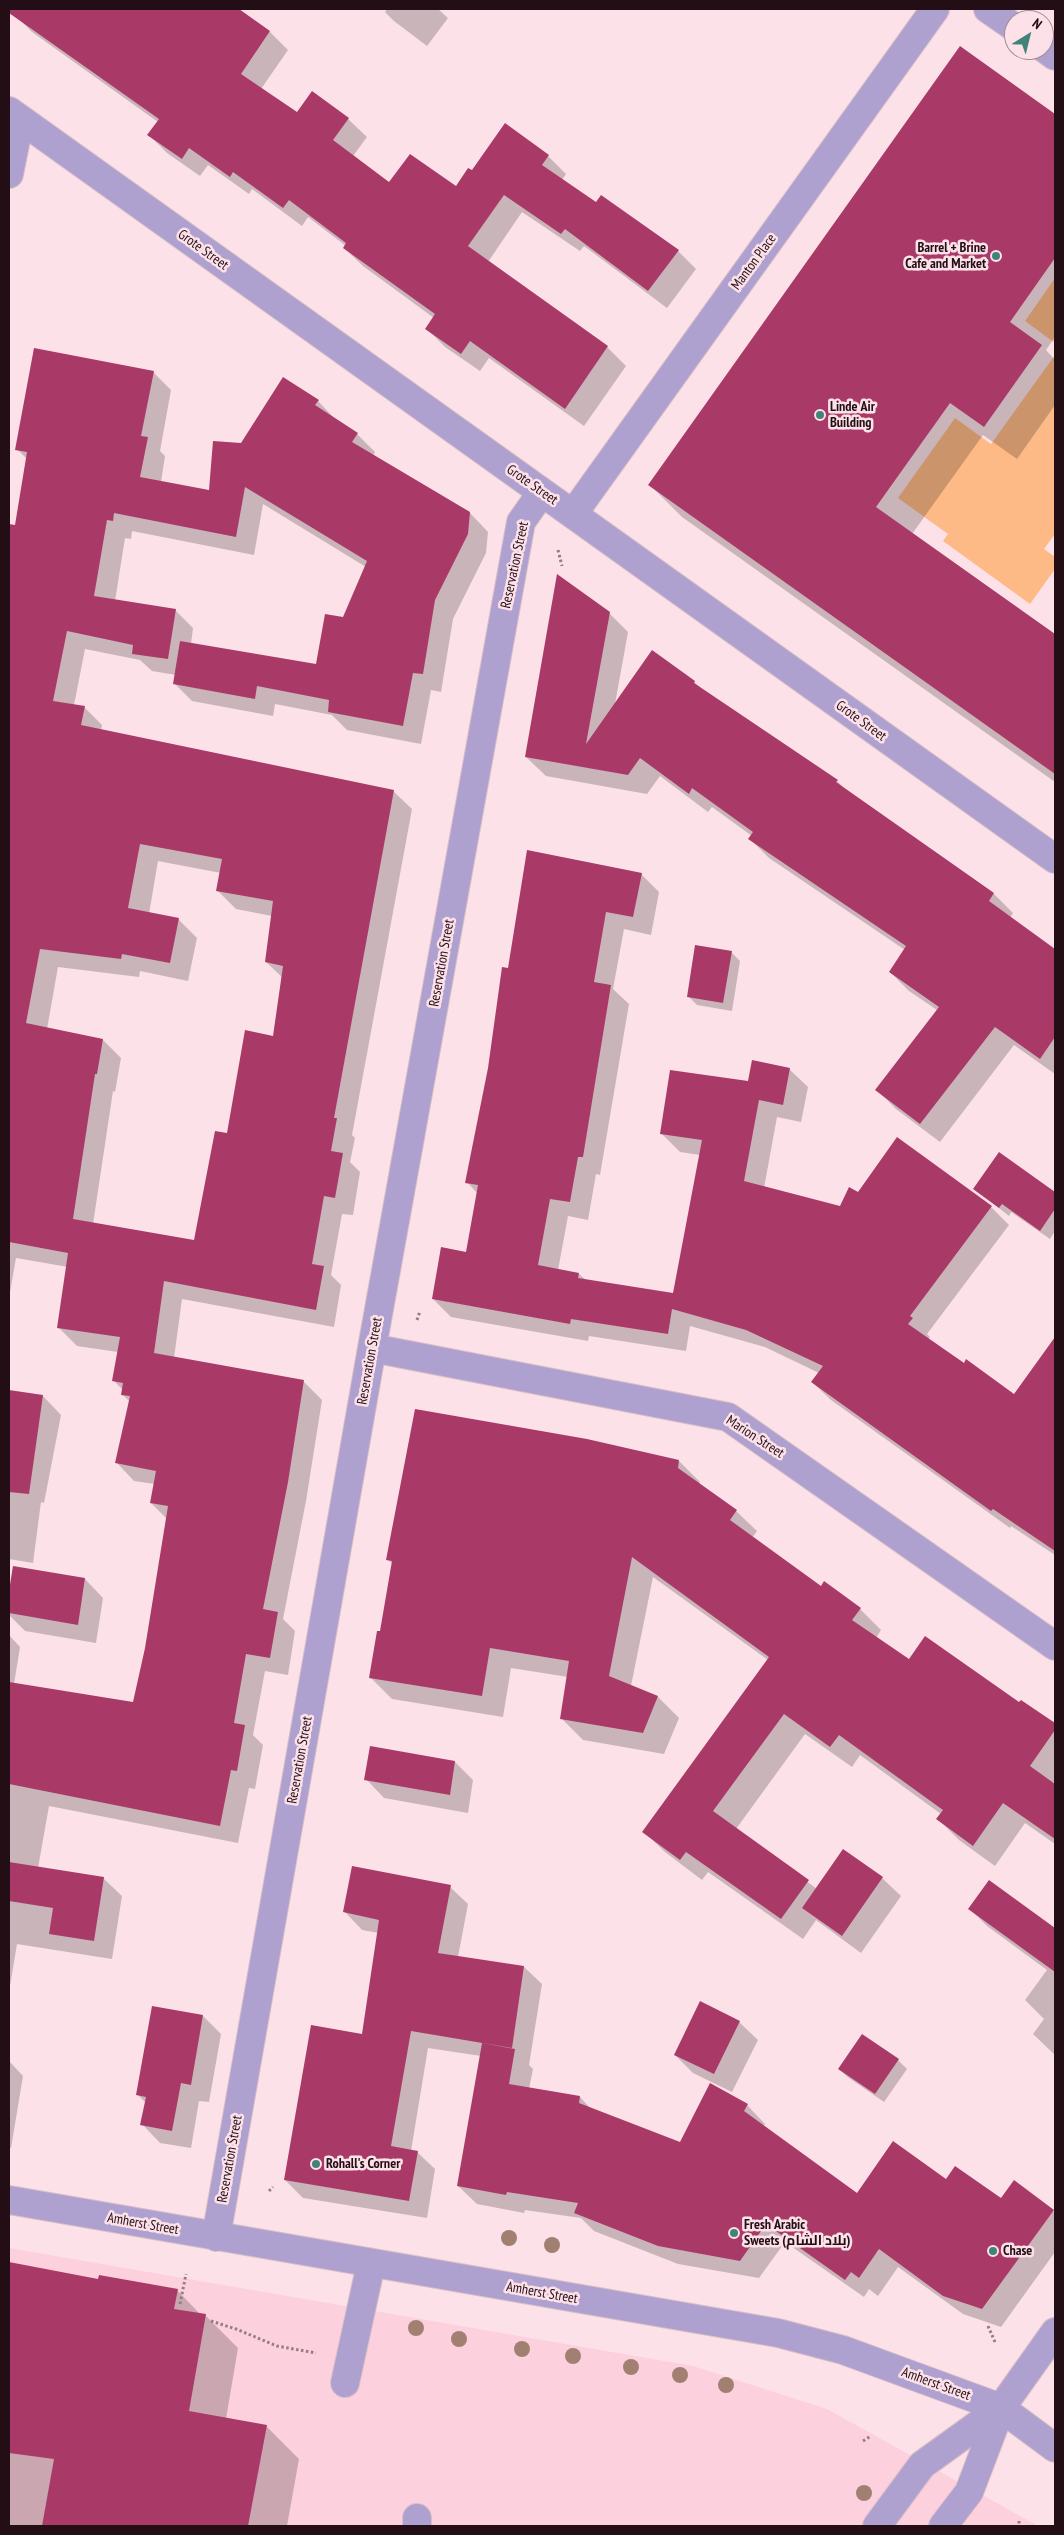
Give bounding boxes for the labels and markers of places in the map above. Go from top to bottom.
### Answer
place label: Barrel + Brine Cafe and Market [905,240,986,272]
marker: Barrel + Brine Cafe and Market [990,250,1002,262]
place label: Linde Air Building [830,399,875,432]
marker: Linde Air Building [814,409,826,421]
place label: Rohall's Corner [326,2156,400,2172]
marker: Rohall's Corner [310,2158,322,2170]
place label: Fresh Arabic Sweets (بلاد الشام) [744,2217,850,2250]
marker: Fresh Arabic Sweets (بلاد الشام) [728,2227,740,2239]
place label: Chase [1003,2243,1032,2259]
marker: Chase [987,2245,999,2257]

